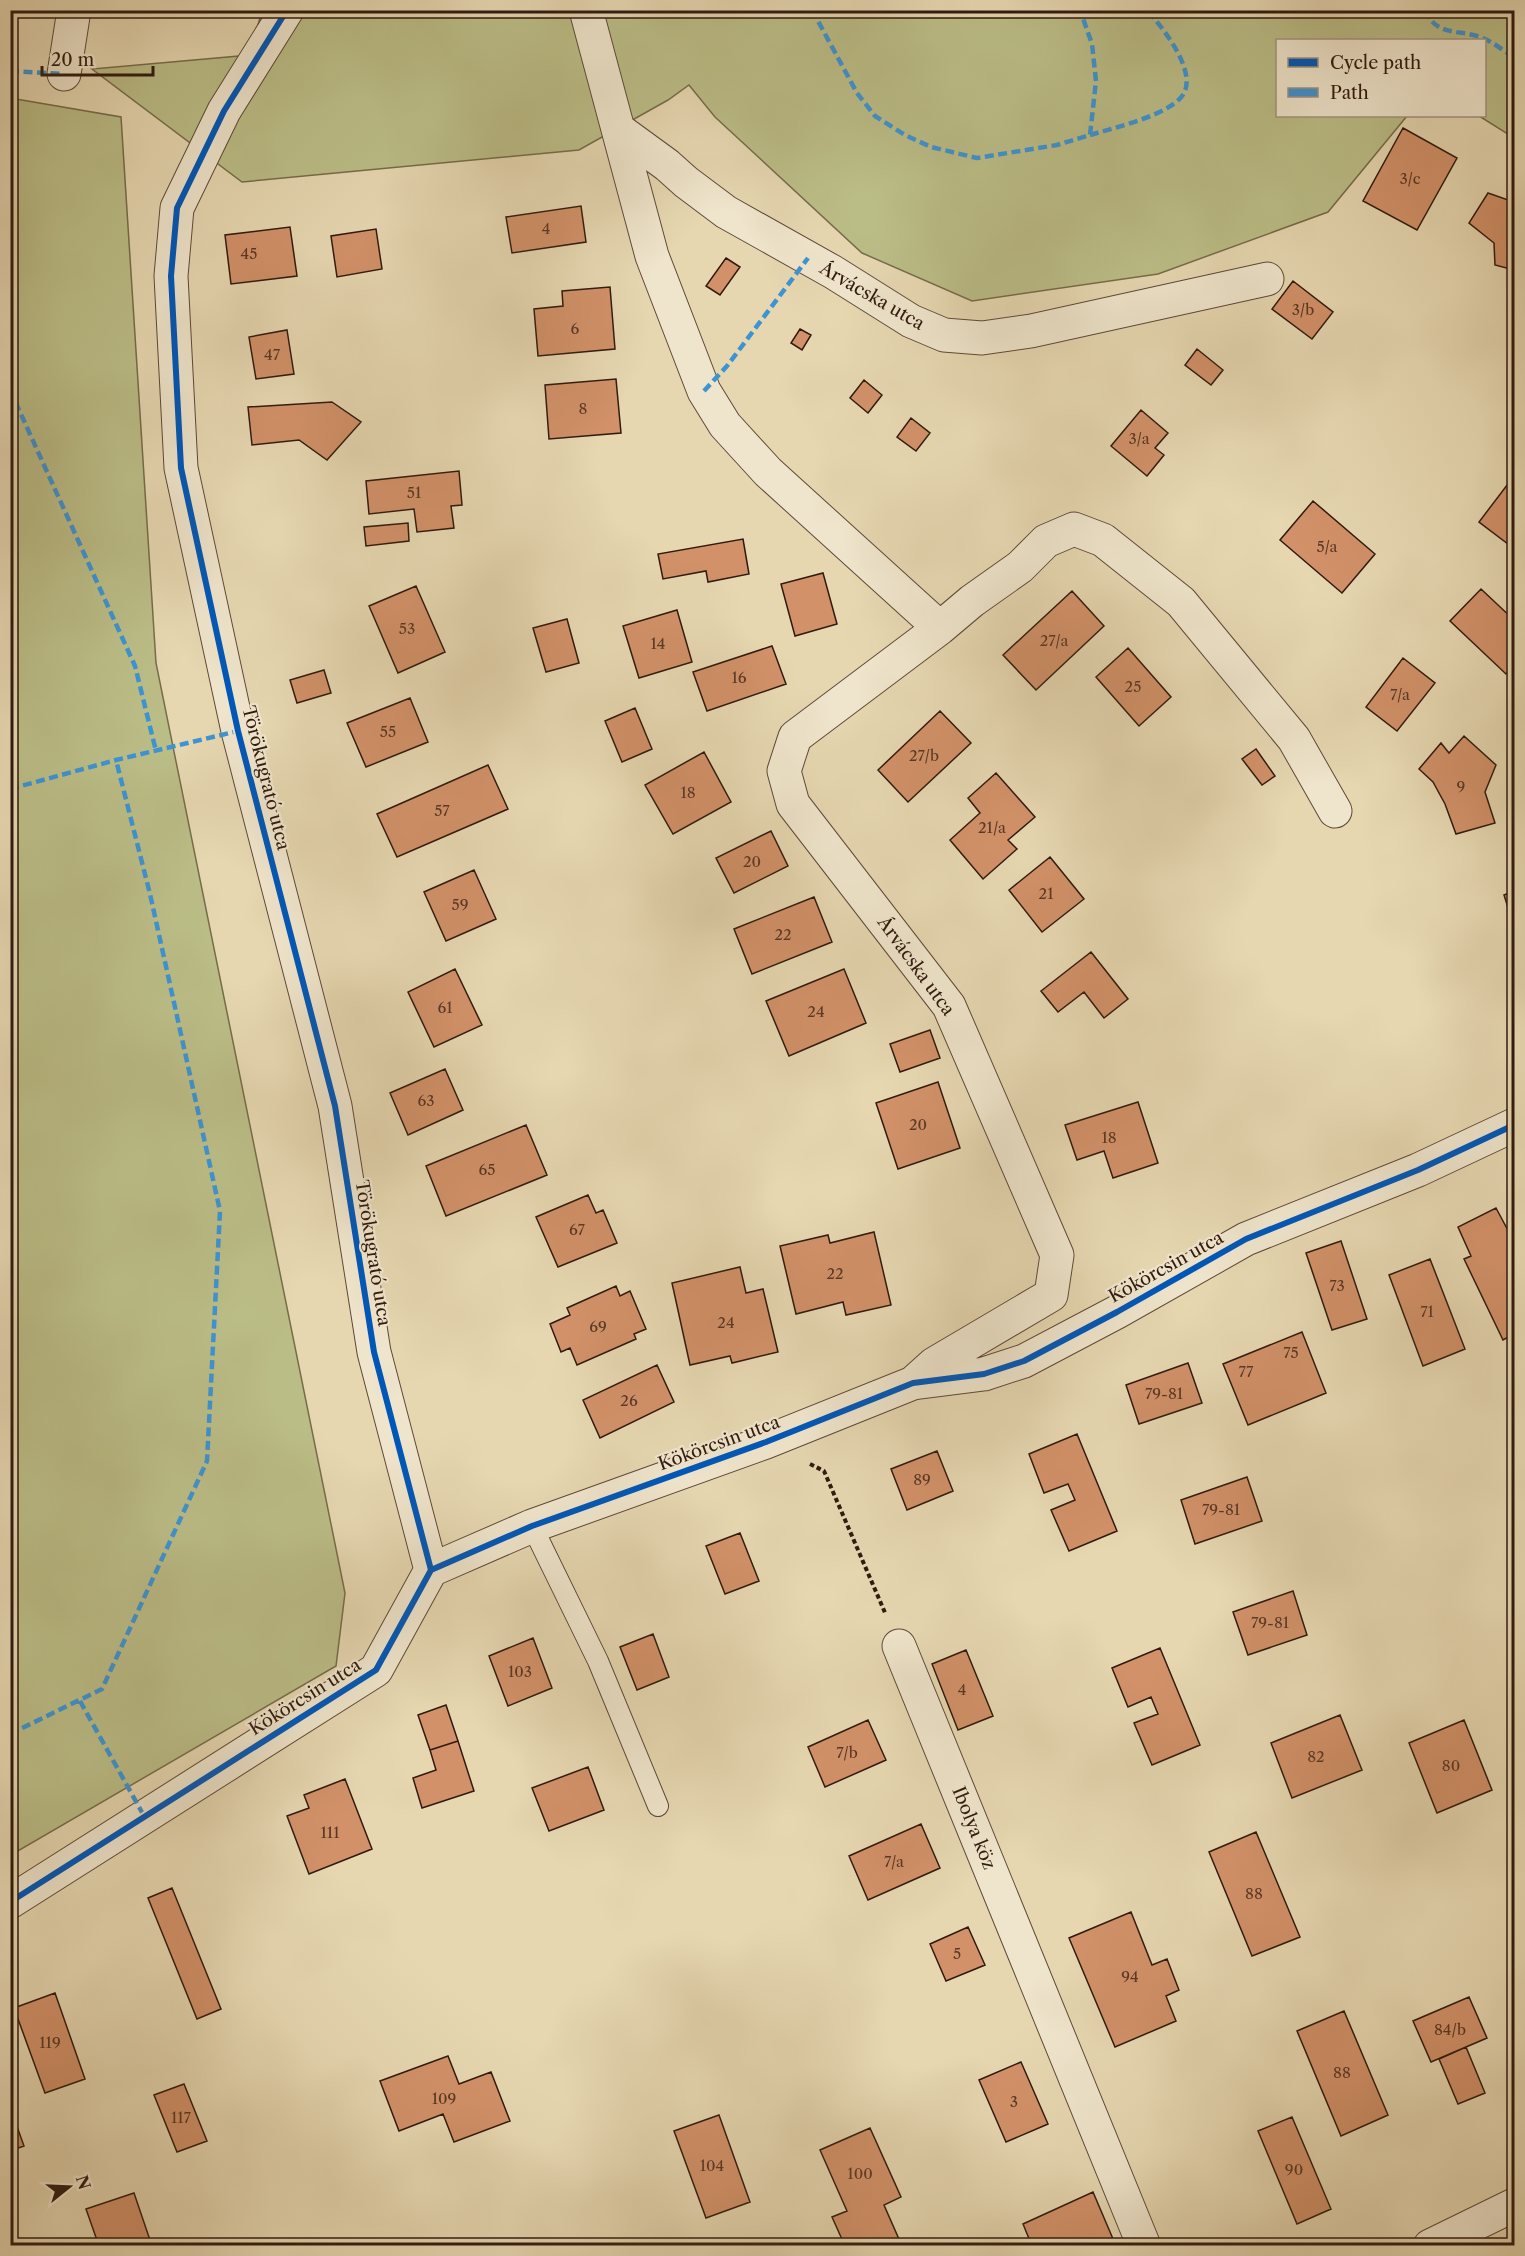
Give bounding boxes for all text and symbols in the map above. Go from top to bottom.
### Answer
scale bar [42,39,153,77]
legend [1276,39,1486,117]
text: 20 m [51,49,95,71]
text: Cycle path [1330,52,1421,74]
text: Path [1330,82,1369,104]
house number: 3/c [1399,169,1421,188]
house number: 4 [542,219,550,238]
house number: 45 [241,244,257,263]
street label: Árvácska utca [815,256,929,335]
house number: 3/b [1292,300,1314,319]
house number: 6 [571,319,580,338]
house number: 47 [264,345,281,364]
house number: 8 [579,399,588,418]
house number: 3/a [1128,429,1150,448]
house number: 51 [407,483,422,502]
house number: 5/a [1316,537,1338,556]
house number: 53 [399,619,415,638]
house number: 27/a [1040,631,1068,650]
house number: 14 [651,634,665,653]
house number: 16 [731,668,747,687]
house number: 25 [1125,677,1141,696]
house number: 7/a [1390,685,1410,704]
street label: Törökugrató utca [237,704,295,853]
house number: 55 [380,722,396,741]
house number: 27/b [909,746,939,765]
house number: 9 [1457,777,1465,796]
house number: 18 [680,783,696,802]
house number: 57 [434,801,450,820]
house number: 21/a [978,818,1006,837]
house number: 20 [743,852,761,871]
house number: 21 [1039,884,1054,903]
house number: 59 [452,895,468,914]
street label: Árvácska utca [872,911,961,1020]
house number: 22 [774,925,792,944]
house number: 61 [437,998,453,1017]
house number: 24 [807,1002,825,1021]
house number: 63 [417,1091,435,1110]
house number: 20 [909,1115,927,1134]
house number: 18 [1101,1128,1117,1147]
house number: 65 [479,1160,495,1179]
street label: Törökugrató utca [351,1178,395,1328]
house number: 67 [569,1220,586,1239]
street label: Kökörcsin utca [1105,1226,1228,1308]
house number: 22 [826,1264,844,1283]
house number: 73 [1329,1276,1345,1295]
house number: 71 [1420,1302,1435,1321]
house number: 24 [717,1313,735,1332]
house number: 69 [589,1317,607,1336]
house number: 75 [1283,1343,1299,1362]
house number: 77 [1239,1362,1254,1381]
house number: 79-81 [1145,1384,1184,1403]
house number: 26 [620,1391,638,1410]
street label: Kökörcsin utca [655,1411,783,1475]
house number: 89 [913,1470,931,1489]
house number: 79-81 [1202,1500,1241,1519]
house number: 79-81 [1251,1613,1290,1632]
street label: Kökörcsin utca [245,1654,365,1740]
house number: 103 [508,1662,532,1681]
house number: 4 [958,1680,966,1699]
house number: 7/b [836,1743,858,1762]
house number: 82 [1307,1747,1325,1766]
house number: 80 [1442,1756,1460,1775]
street label: Ibolya köz [947,1783,1001,1873]
house number: 111 [321,1823,340,1842]
house number: 7/a [884,1852,904,1871]
house number: 88 [1245,1884,1263,1903]
house number: 5 [953,1944,961,1963]
house number: 94 [1121,1967,1139,1986]
house number: 84/b [1434,2020,1466,2039]
house number: 119 [39,2033,61,2052]
house number: 88 [1333,2063,1351,2082]
house number: 109 [432,2089,456,2108]
house number: 3 [1010,2092,1018,2111]
house number: 117 [171,2108,192,2127]
house number: 104 [700,2156,724,2175]
north arrow [39,2157,99,2217]
house number: 90 [1285,2160,1303,2179]
house number: 100 [847,2164,873,2183]
text: N [72,2173,95,2192]

